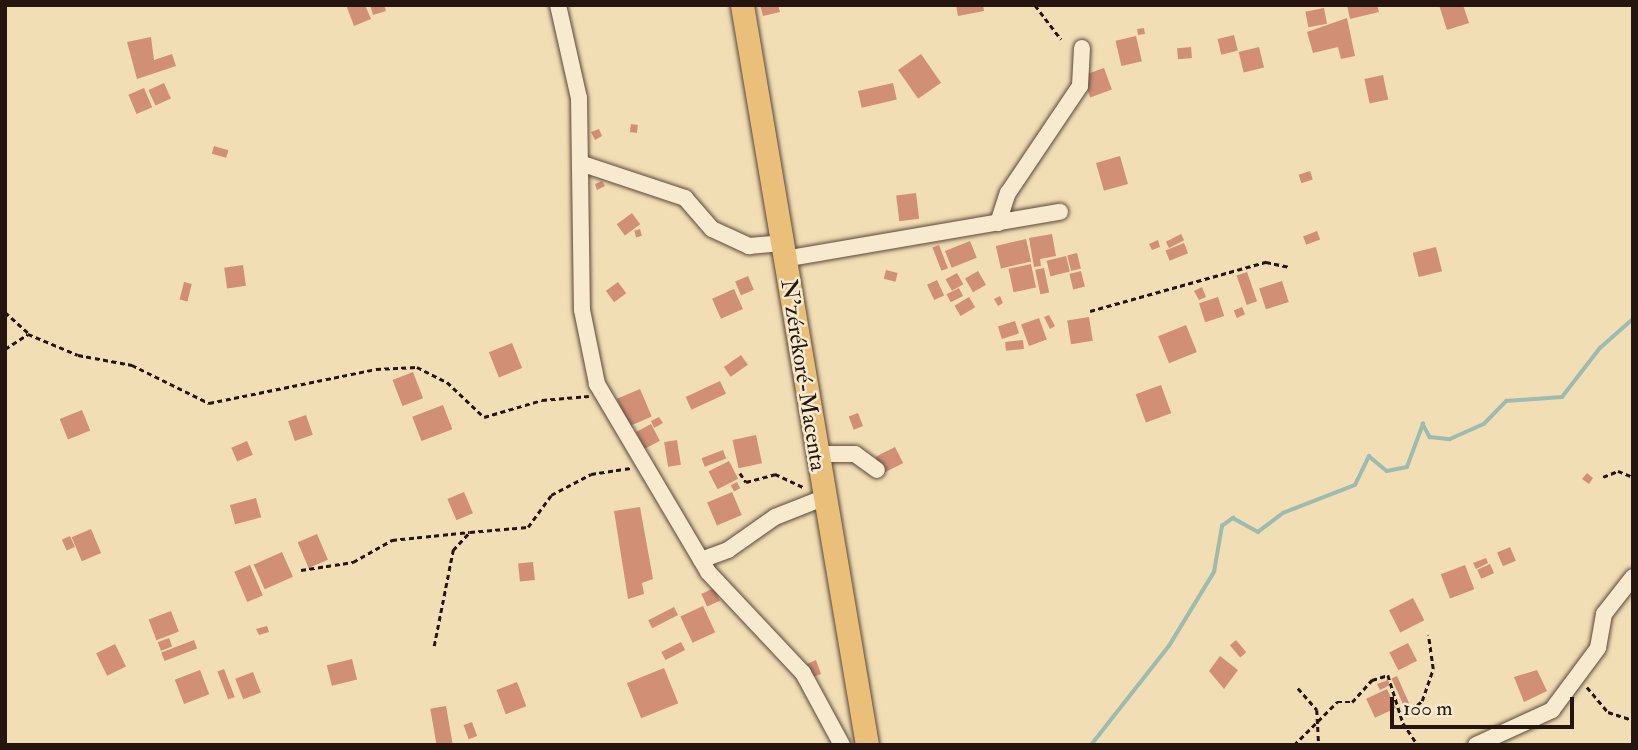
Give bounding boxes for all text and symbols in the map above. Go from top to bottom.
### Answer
street label: N'zérékoré-Macenta [774,277,832,473]
scale bar [1393,684,1577,728]
text: 100 m [1403,695,1453,722]

